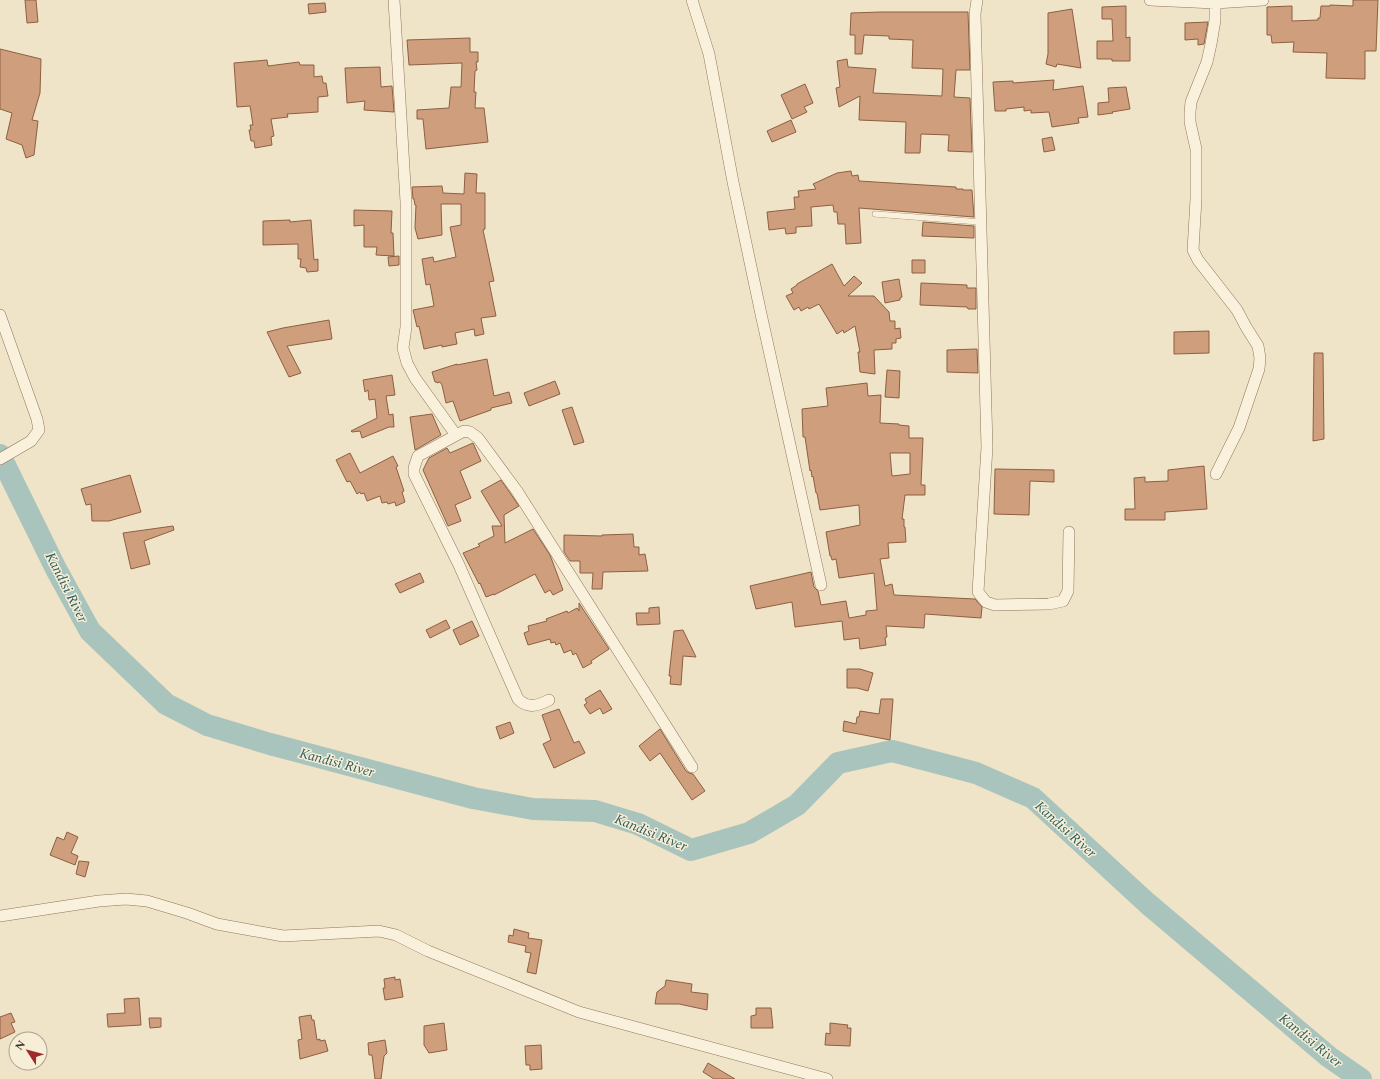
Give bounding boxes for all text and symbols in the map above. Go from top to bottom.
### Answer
water label: Kandisi River [40,548,93,626]
water label: Kandisi River [297,742,377,783]
water label: Kandisi River [1030,796,1101,863]
water label: Kandisi River [611,808,690,857]
water label: Kandisi River [1274,1008,1347,1073]
north arrow [8,1031,48,1071]
text: N [11,1037,30,1054]

